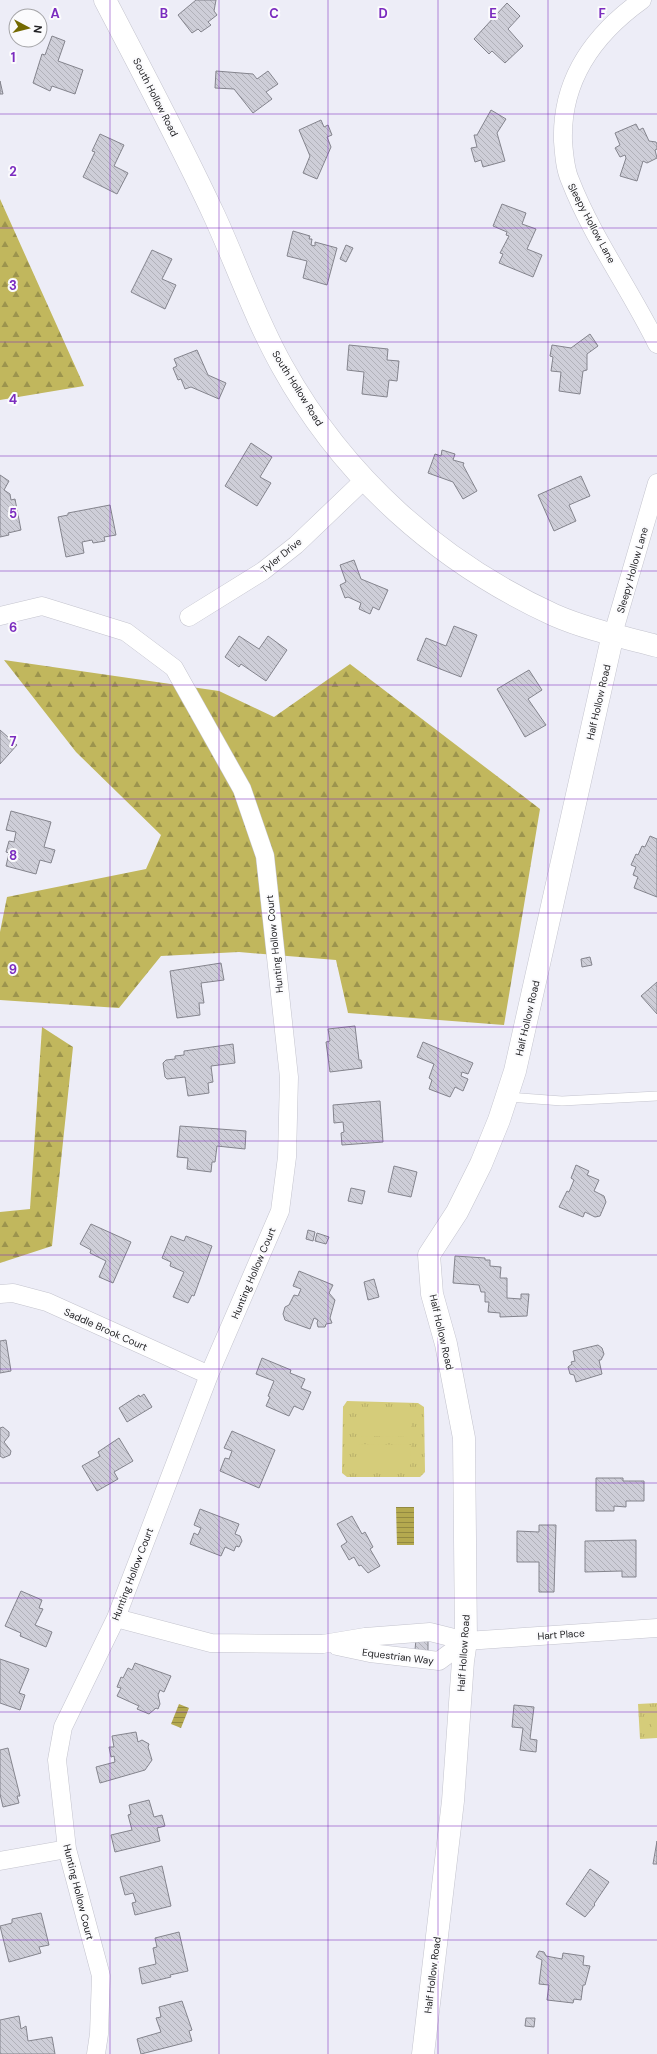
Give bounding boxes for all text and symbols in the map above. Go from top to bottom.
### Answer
text: A [50,5,60,22]
text: B [160,5,168,22]
text: C [269,5,279,22]
text: D [378,5,388,22]
text: E [489,5,497,22]
text: F [598,5,606,22]
north arrow [8,8,48,48]
text: N [30,24,45,34]
text: 1 [11,49,15,66]
street label: South Hollow Road [130,56,181,139]
text: 2 [9,163,17,180]
street label: Sleepy Hollow Lane [565,181,618,266]
text: 3 [9,277,17,294]
street label: South Hollow Road [269,348,326,428]
text: 4 [9,391,17,408]
text: 5 [9,505,17,522]
street label: Sleepy Hollow Lane [614,525,651,615]
street label: Tyler Drive [258,535,305,576]
text: 6 [9,619,17,636]
street label: Half Hollow Road [583,663,613,741]
text: 7 [10,733,17,750]
text: 8 [9,847,17,864]
street label: Hunting Hollow Court [263,894,286,993]
text: 9 [9,961,17,978]
street label: Half Hollow Road [512,979,542,1057]
street label: Hunting Hollow Court [228,1225,279,1321]
street label: Half Hollow Road [427,1293,457,1371]
street label: Saddle Brook Court [62,1305,150,1354]
street label: Hunting Hollow Court [109,1526,156,1622]
street label: Half Hollow Road [454,1614,473,1692]
street label: Hart Place [537,1626,585,1643]
street label: Equestrian Way [361,1646,435,1667]
street label: Hunting Hollow Court [60,1843,97,1941]
street label: Half Hollow Road [421,1936,444,2014]

